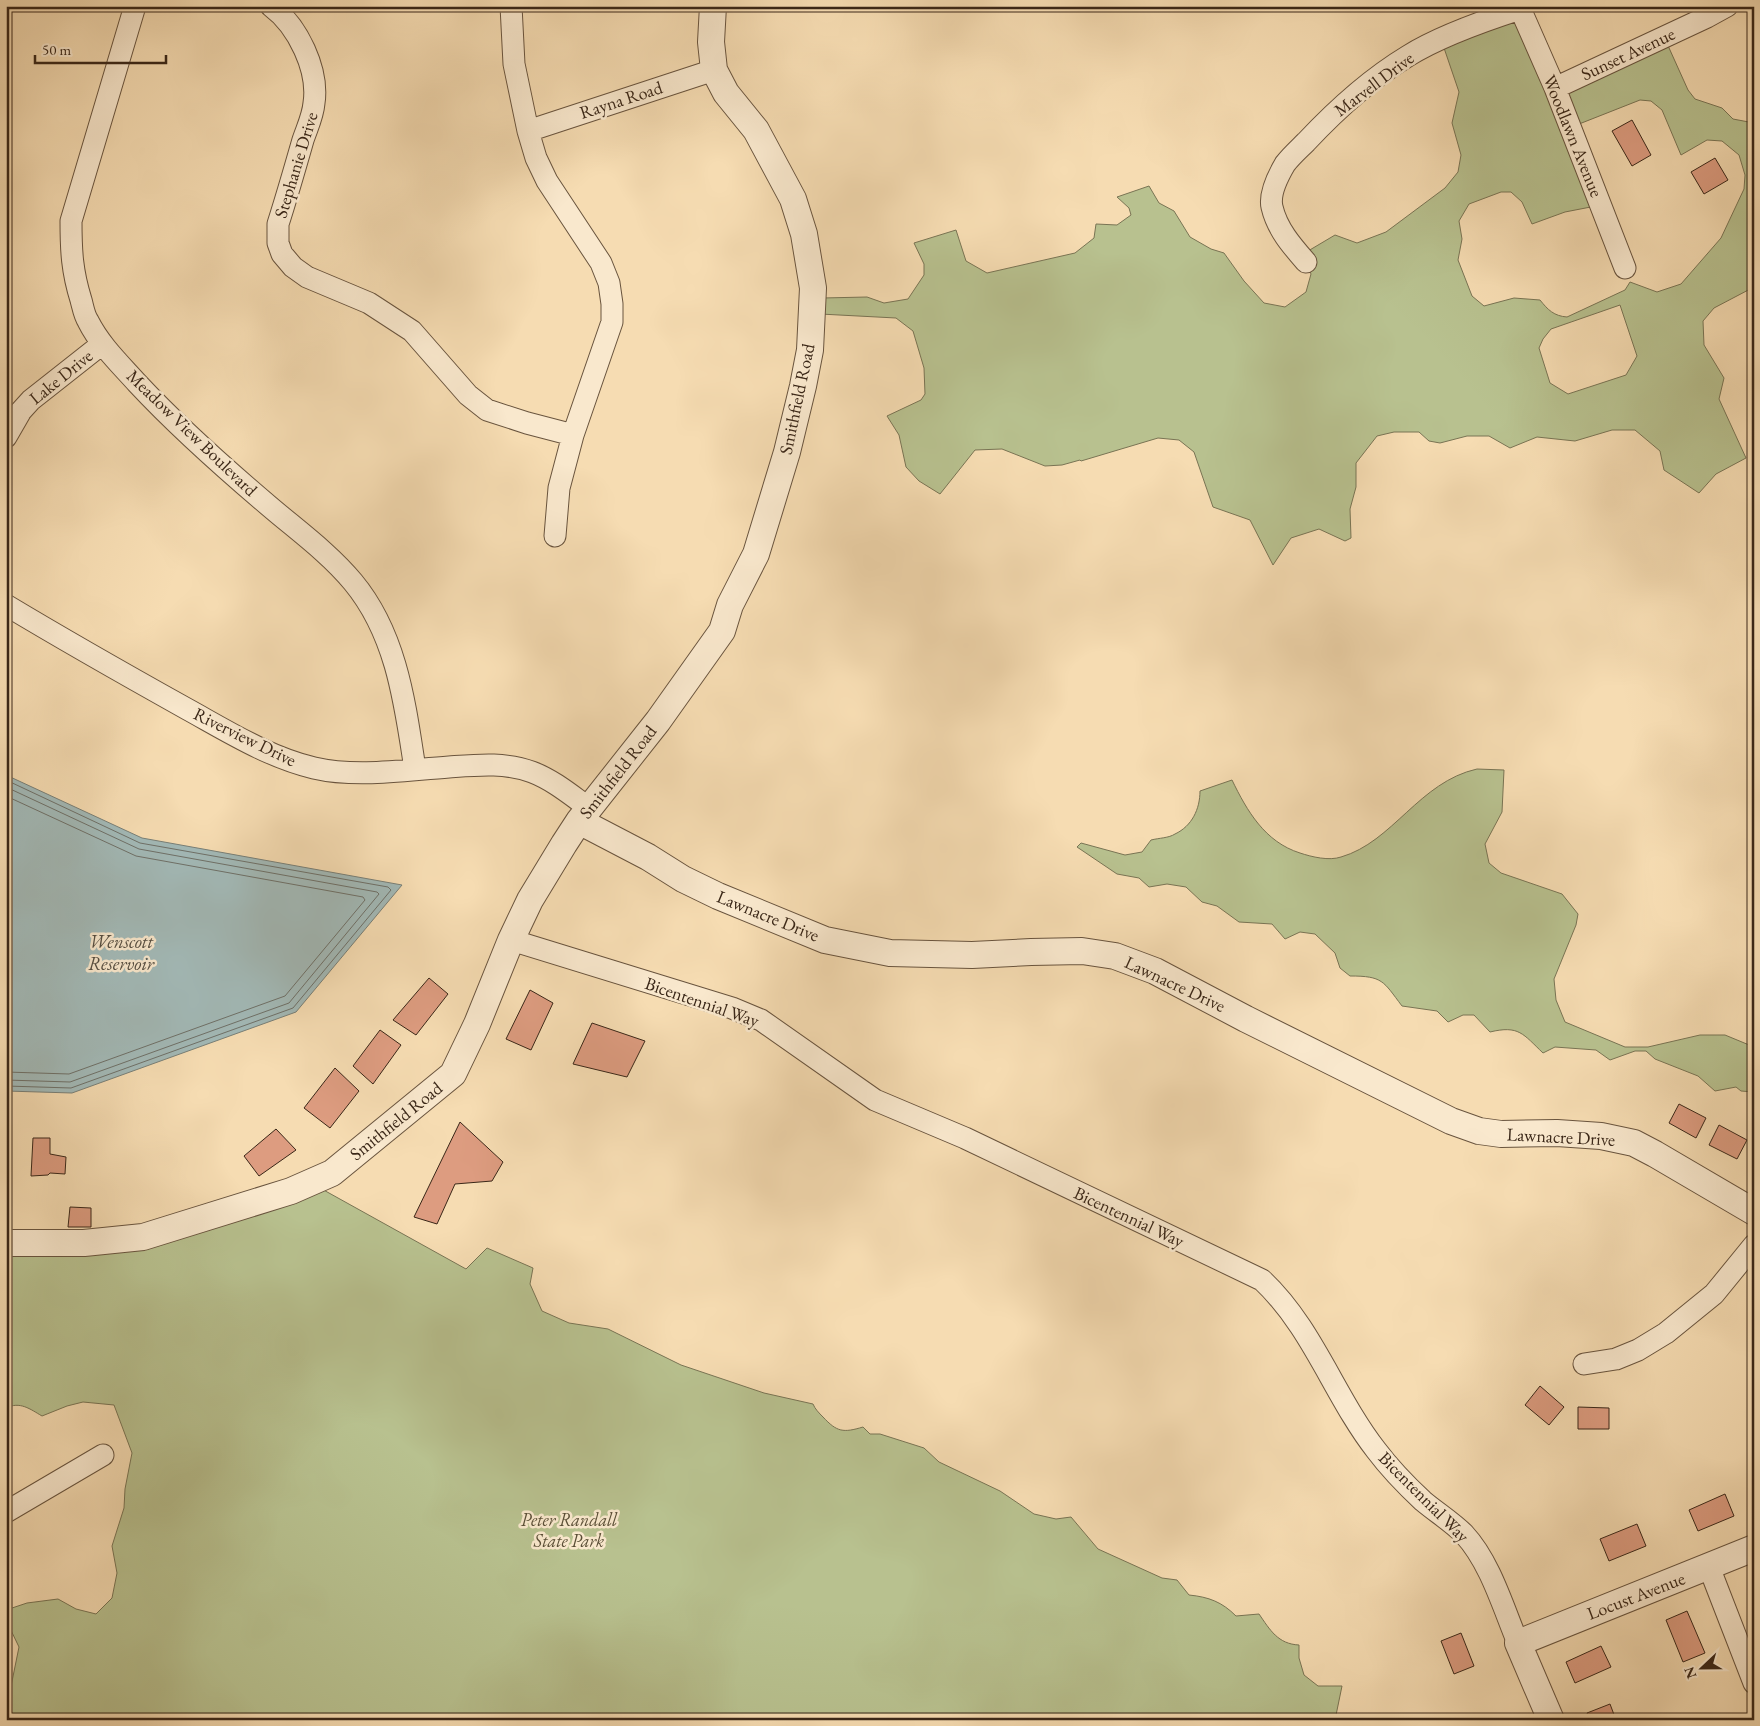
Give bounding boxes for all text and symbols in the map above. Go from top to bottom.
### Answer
street label: Sunset Avenue [1577,22,1678,85]
scale bar [35,32,166,64]
text: 50 m [42,40,71,59]
street label: Marvell Drive [1329,46,1418,121]
street label: Woodlawn Avenue [1538,71,1608,200]
street label: Rayna Road [577,75,666,124]
street label: Stephanie Drive [269,109,323,221]
street label: Smithfield Road [774,340,820,456]
street label: Lake Drive [24,344,97,409]
street label: Meadow View Boulevard [122,364,263,502]
street label: Riverview Drive [190,702,300,771]
street label: Smithfield Road [574,719,662,823]
street label: Lawnacre Drive [714,885,823,947]
water label: Wenscott Reservoir [88,929,155,976]
street label: Lawnacre Drive [1121,950,1229,1017]
street label: Bicentennial Way [642,971,762,1032]
street label: Smithfield Road [345,1076,447,1165]
street label: Lawnacre Drive [1506,1122,1616,1151]
street label: Bicentennial Way [1070,1181,1188,1252]
street label: Bicentennial Way [1374,1446,1475,1547]
park label: Peter Randall State Park [521,1508,618,1552]
street label: Locust Avenue [1584,1566,1688,1625]
north arrow [1678,1644,1728,1694]
text: N [1679,1664,1700,1681]

